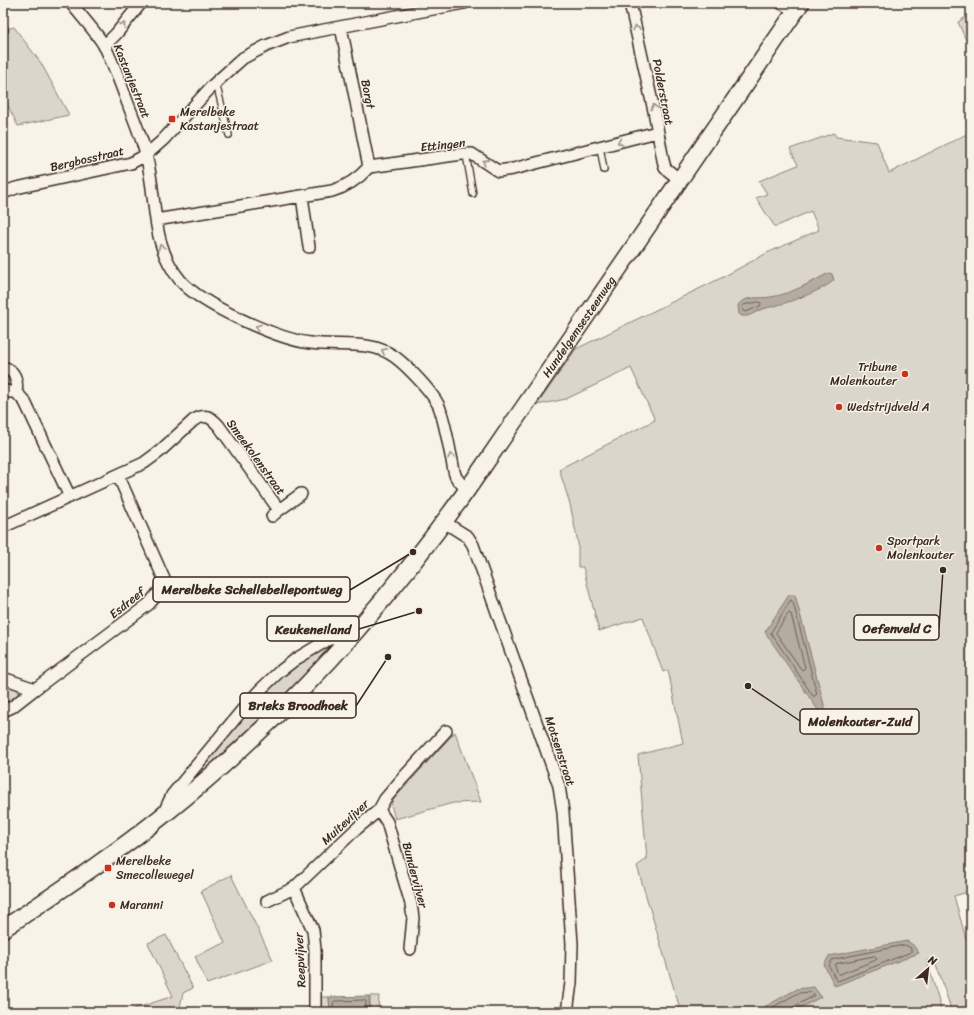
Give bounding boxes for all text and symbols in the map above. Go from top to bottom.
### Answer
one-way arrow [119,22,126,29]
one-way arrow [632,25,641,32]
street label: Kastanjestraat [107,40,157,122]
street label: Polderstraat [646,57,680,127]
street label: Borgt [354,77,382,112]
place label: Merelbeke Kastanjestraat [180,101,259,137]
one-way arrow [650,104,658,111]
marker: Merelbeke Kastanjestraat [167,114,177,124]
street label: Ettingen [419,132,467,158]
one-way arrow [616,137,623,146]
street label: Bergbosstraat [48,140,126,178]
one-way arrow [482,160,489,167]
one-way arrow [157,243,166,250]
street label: Hundelgemsesteenweg [536,271,622,382]
one-way arrow [254,324,262,332]
one-way arrow [381,348,388,356]
place label: Tribune Molenkouter [830,356,898,392]
marker: Tribune Molenkouter [900,369,910,379]
place label: Wedstrijdveld A [847,396,930,418]
marker: Wedstrijdveld A [834,402,844,412]
street label: Smeekolenstraat [221,414,291,500]
one-way arrow [448,453,456,459]
place label: Sportpark Molenkouter [887,530,955,566]
marker: Sportpark Molenkouter [874,543,884,553]
callout: Merelbeke Schellebellepontweg [153,577,350,602]
text: Merelbeke Schellebellepontweg [161,578,343,601]
street label: Esdreef [104,580,151,624]
callout: Oefenveld C [854,615,939,640]
callout: Keukeneiland [267,616,359,641]
text: Oefenveld C [862,617,932,640]
text: Keukeneiland [274,618,352,641]
callout: Brieks Broodhoek [240,693,356,718]
text: Brieks Broodhoek [248,694,349,717]
callout: Molenkouter-Zuid [800,709,919,734]
text: Molenkouter-Zuid [807,710,913,733]
street label: Motsenstraat [538,713,582,789]
street label: Muitevijver [316,793,375,850]
street label: Bundervijver [396,840,435,911]
place label: Merelbeke Smecollewegel [116,850,194,886]
marker: Merelbeke Smecollewegel [103,863,113,873]
place label: Maranni [120,894,164,916]
marker: Maranni [107,900,117,910]
street label: Reepvijver [288,931,312,988]
north arrow [908,949,948,989]
text: N [924,950,941,971]

